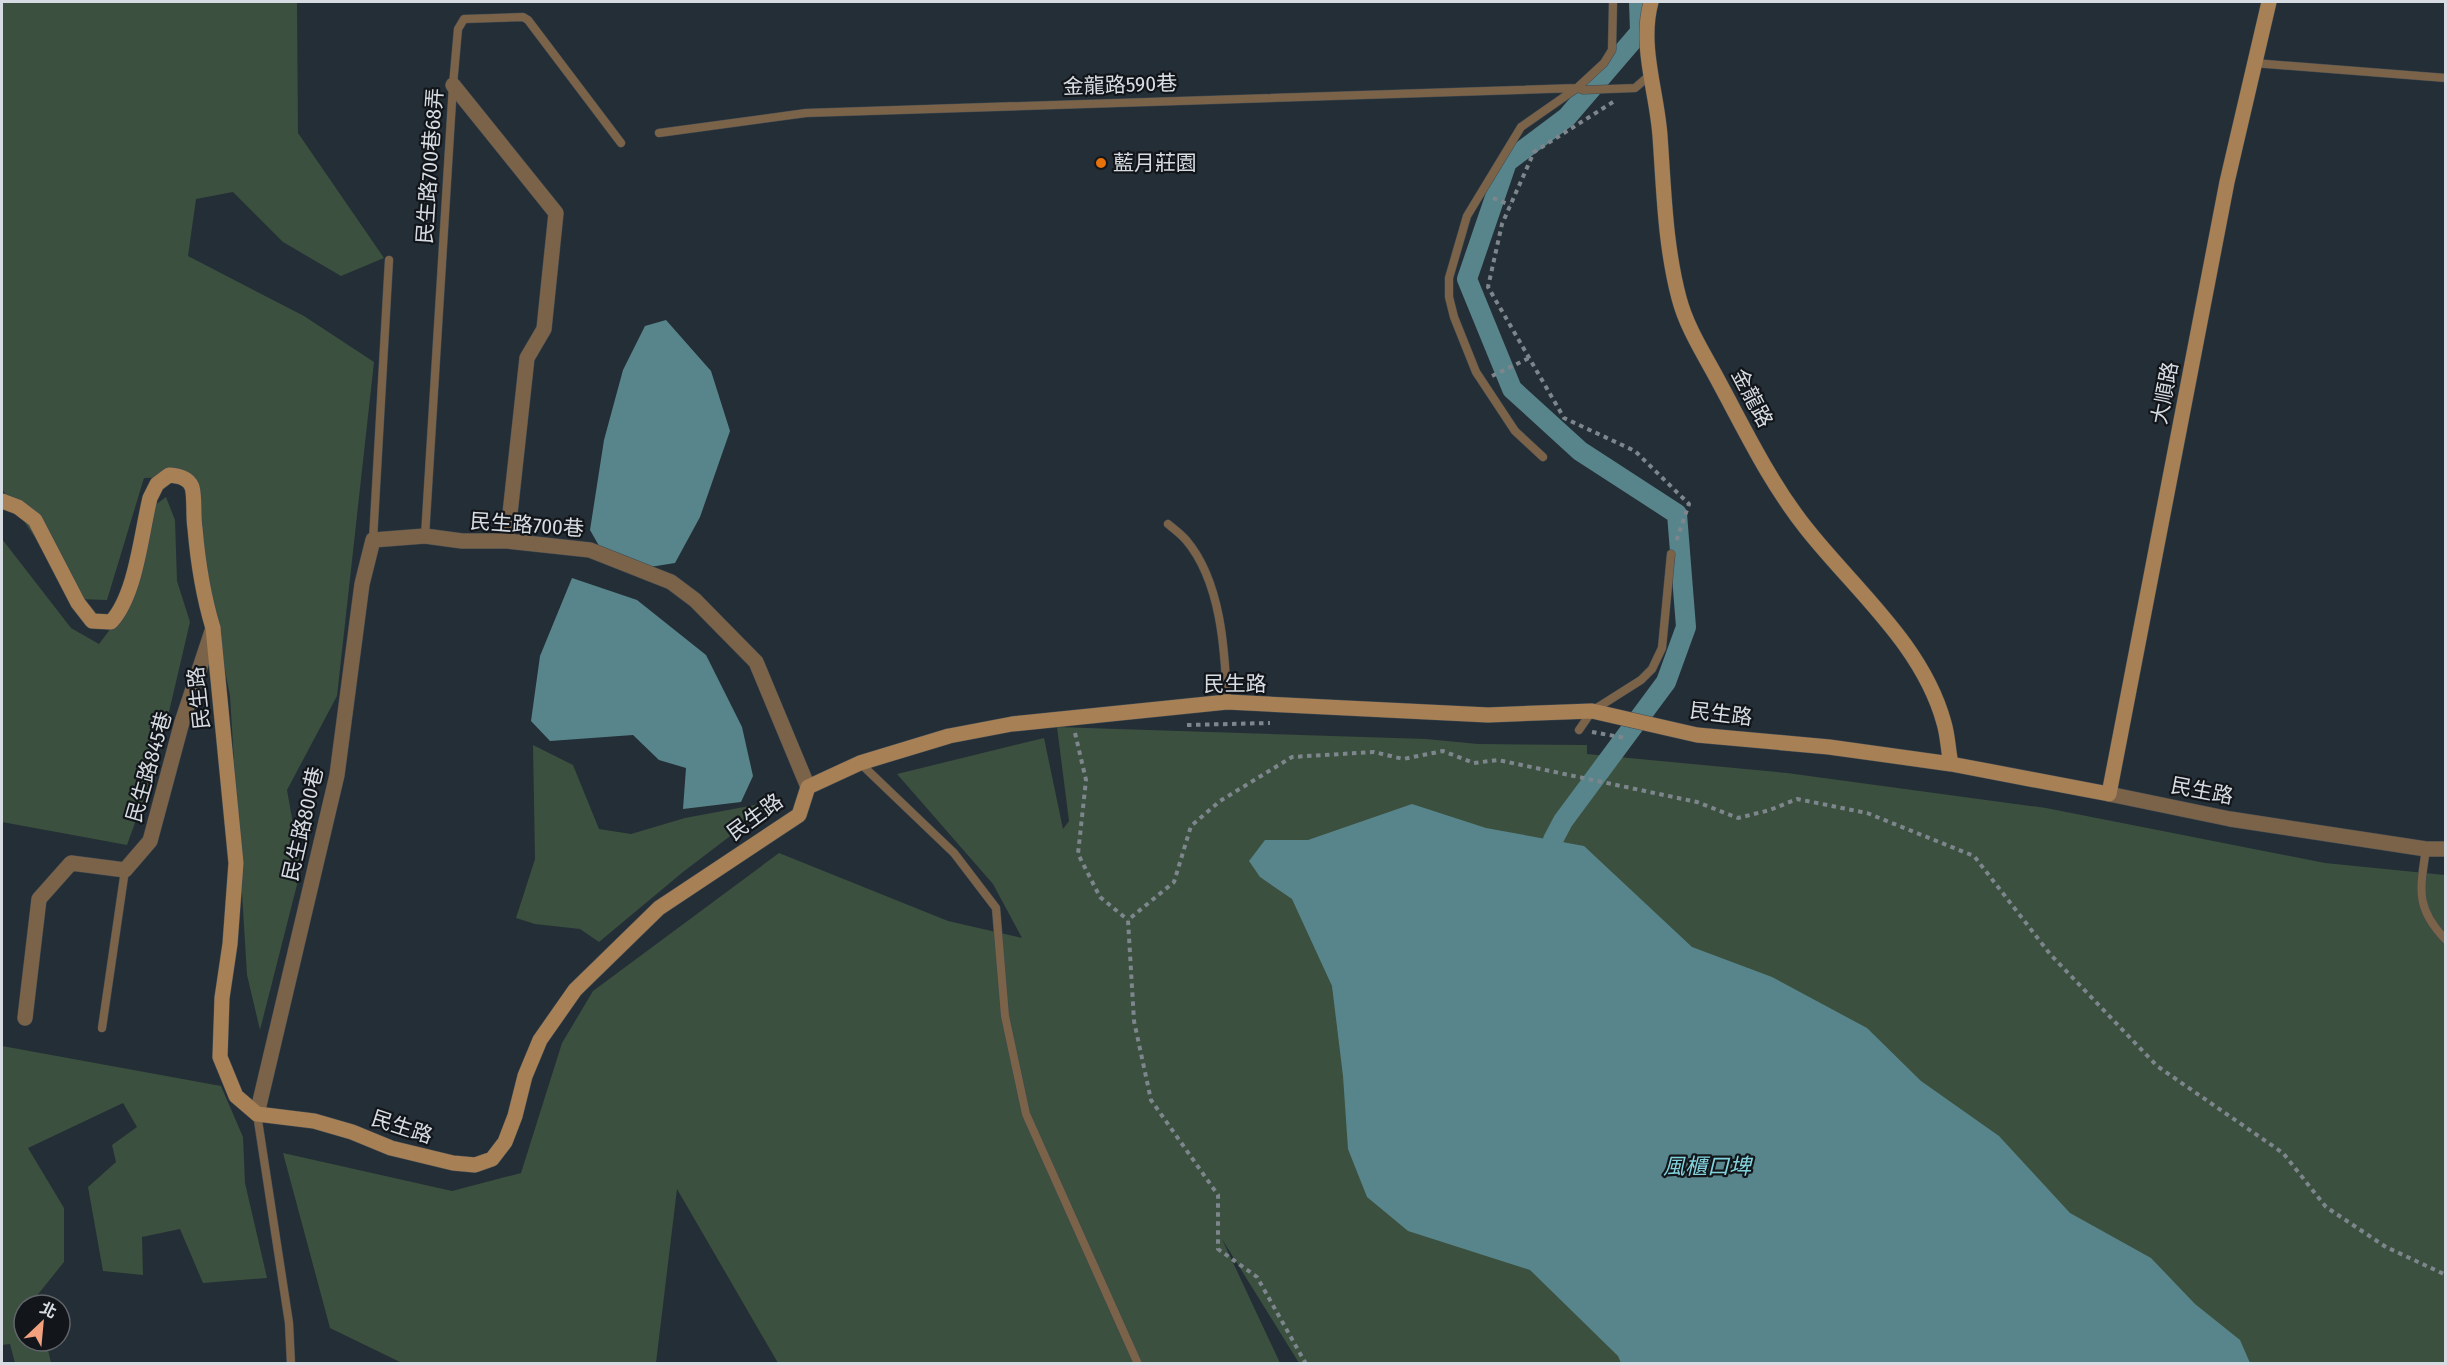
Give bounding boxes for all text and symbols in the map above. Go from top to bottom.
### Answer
street label: 金龍路590巷 [1062,70,1178,100]
street label: 民生路700巷68弄 [412,87,448,245]
place label: 藍月莊園 [1113,150,1197,176]
marker: 藍月莊園 [1094,156,1108,170]
street label: 大順路 [2146,360,2184,426]
street label: 金龍路 [1726,364,1778,432]
street label: 民生路700巷 [469,508,585,542]
street label: 民生路 [183,665,215,731]
street label: 民生路 [1204,671,1267,697]
street label: 民生路 [1688,697,1754,731]
street label: 民生路845巷 [121,709,177,825]
street label: 民生路800巷 [277,764,329,884]
street label: 民生路 [2169,772,2235,810]
street label: 民生路 [722,788,788,846]
street label: 民生路 [368,1105,436,1149]
water label: 風櫃口埤 [1663,1153,1754,1180]
north arrow [12,1293,72,1353]
text: 北 [37,1298,60,1322]

